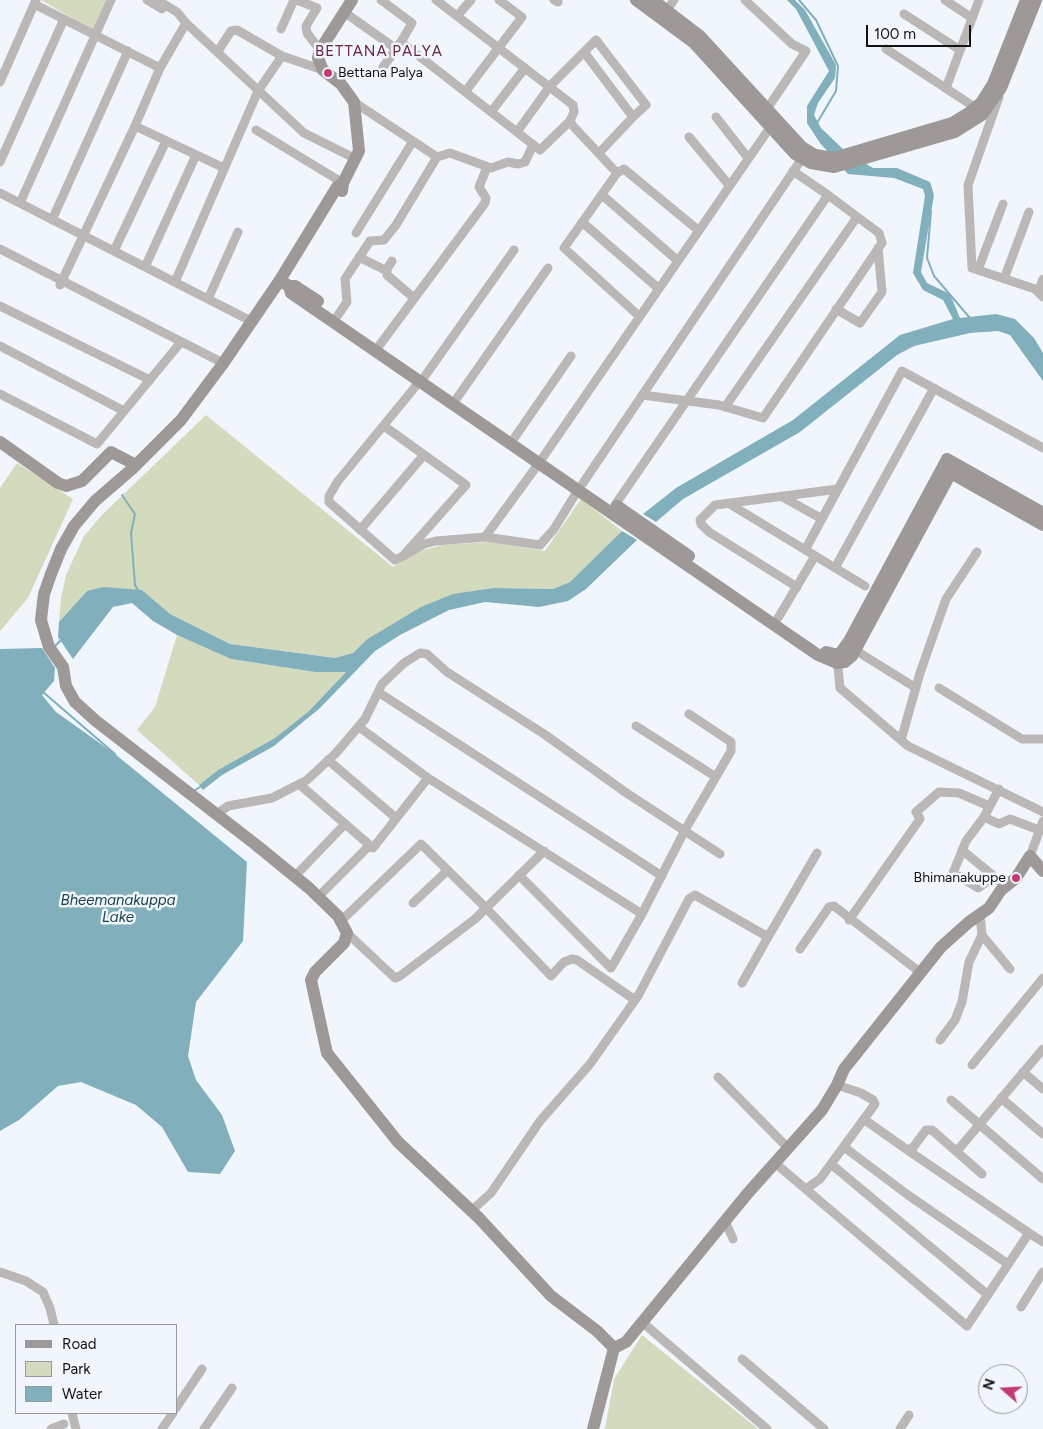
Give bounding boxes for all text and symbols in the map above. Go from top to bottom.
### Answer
scale bar [868,15,973,47]
text: 100 m [874,25,916,43]
district label: BETTANA PALYA [313,43,445,61]
place label: Bettana Palya [338,65,423,81]
marker: Bettana Palya [322,67,334,79]
place label: Bhimanakuppe [914,870,1006,886]
marker: Bhimanakuppe [1010,872,1022,884]
water label: Bheemanakuppa Lake [61,892,175,927]
legend [15,1324,178,1414]
text: Road [62,1335,97,1353]
text: Park [62,1360,91,1378]
north arrow [978,1364,1028,1414]
text: N [979,1376,999,1392]
text: Water [62,1385,102,1403]

